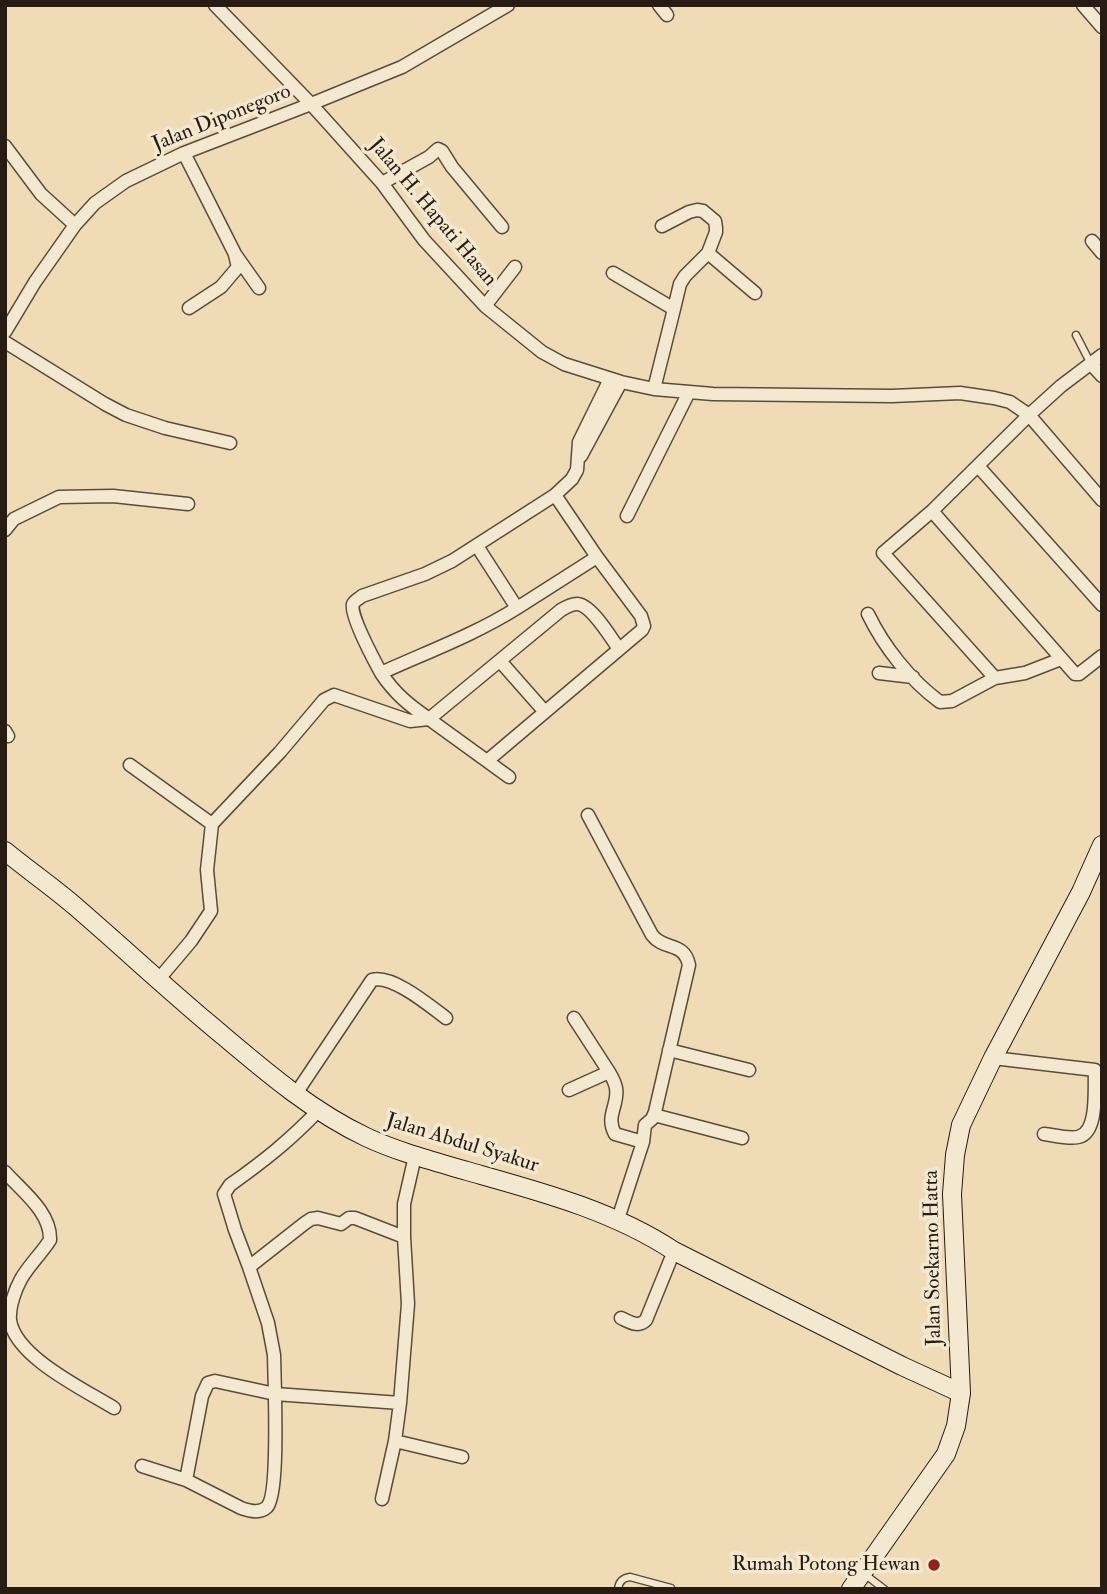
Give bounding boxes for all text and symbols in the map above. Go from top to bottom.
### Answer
street label: Jalan Diponegoro [149,80,295,158]
street label: Jalan H. Hapati Hasan [363,134,501,292]
street label: Jalan Abdul Syakur [383,1109,541,1179]
street label: Jalan Soekarno Hatta [920,1170,948,1346]
place label: Rumah Potong Hewan [732,1552,920,1578]
marker: Rumah Potong Hewan [926,1557,942,1573]

